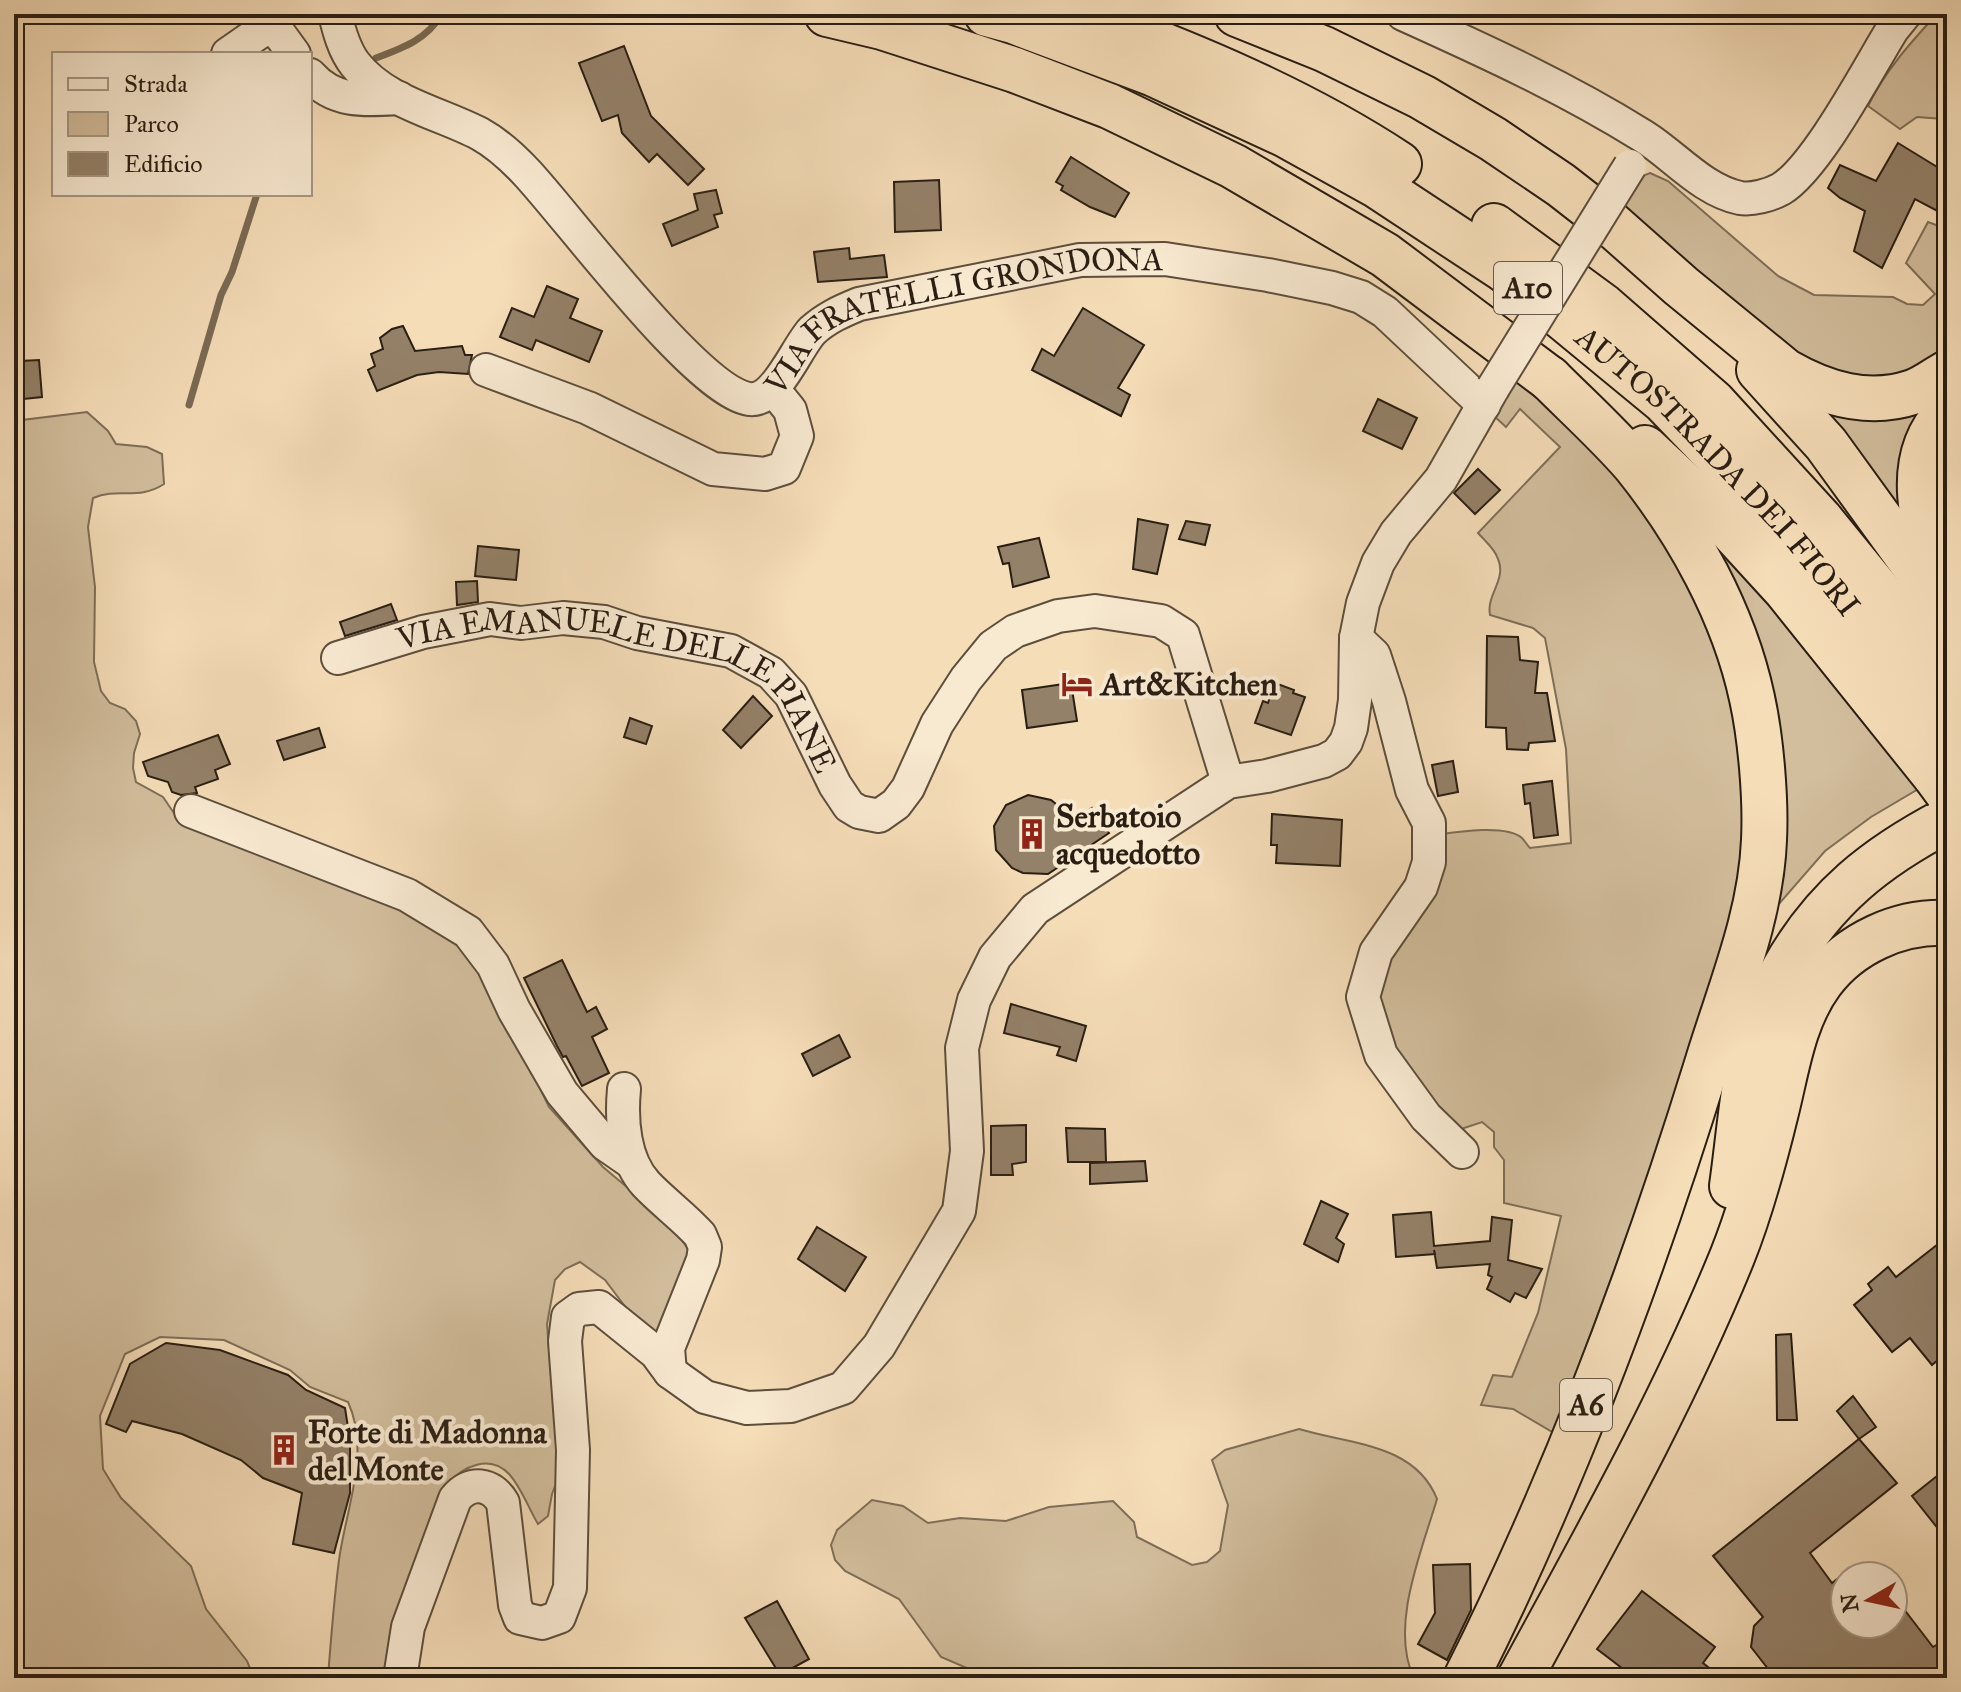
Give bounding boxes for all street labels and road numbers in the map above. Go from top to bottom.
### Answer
street label: VIA FRATELLI GRONDONA [755,239,1164,403]
road number: A10 [1494,262,1562,314]
street label: AUTOSTRADA DEI FIORI [1566,316,1869,624]
street label: VIA EMANUELE DELLE PIANE [391,599,845,779]
road number: A6 [1560,1379,1612,1431]

